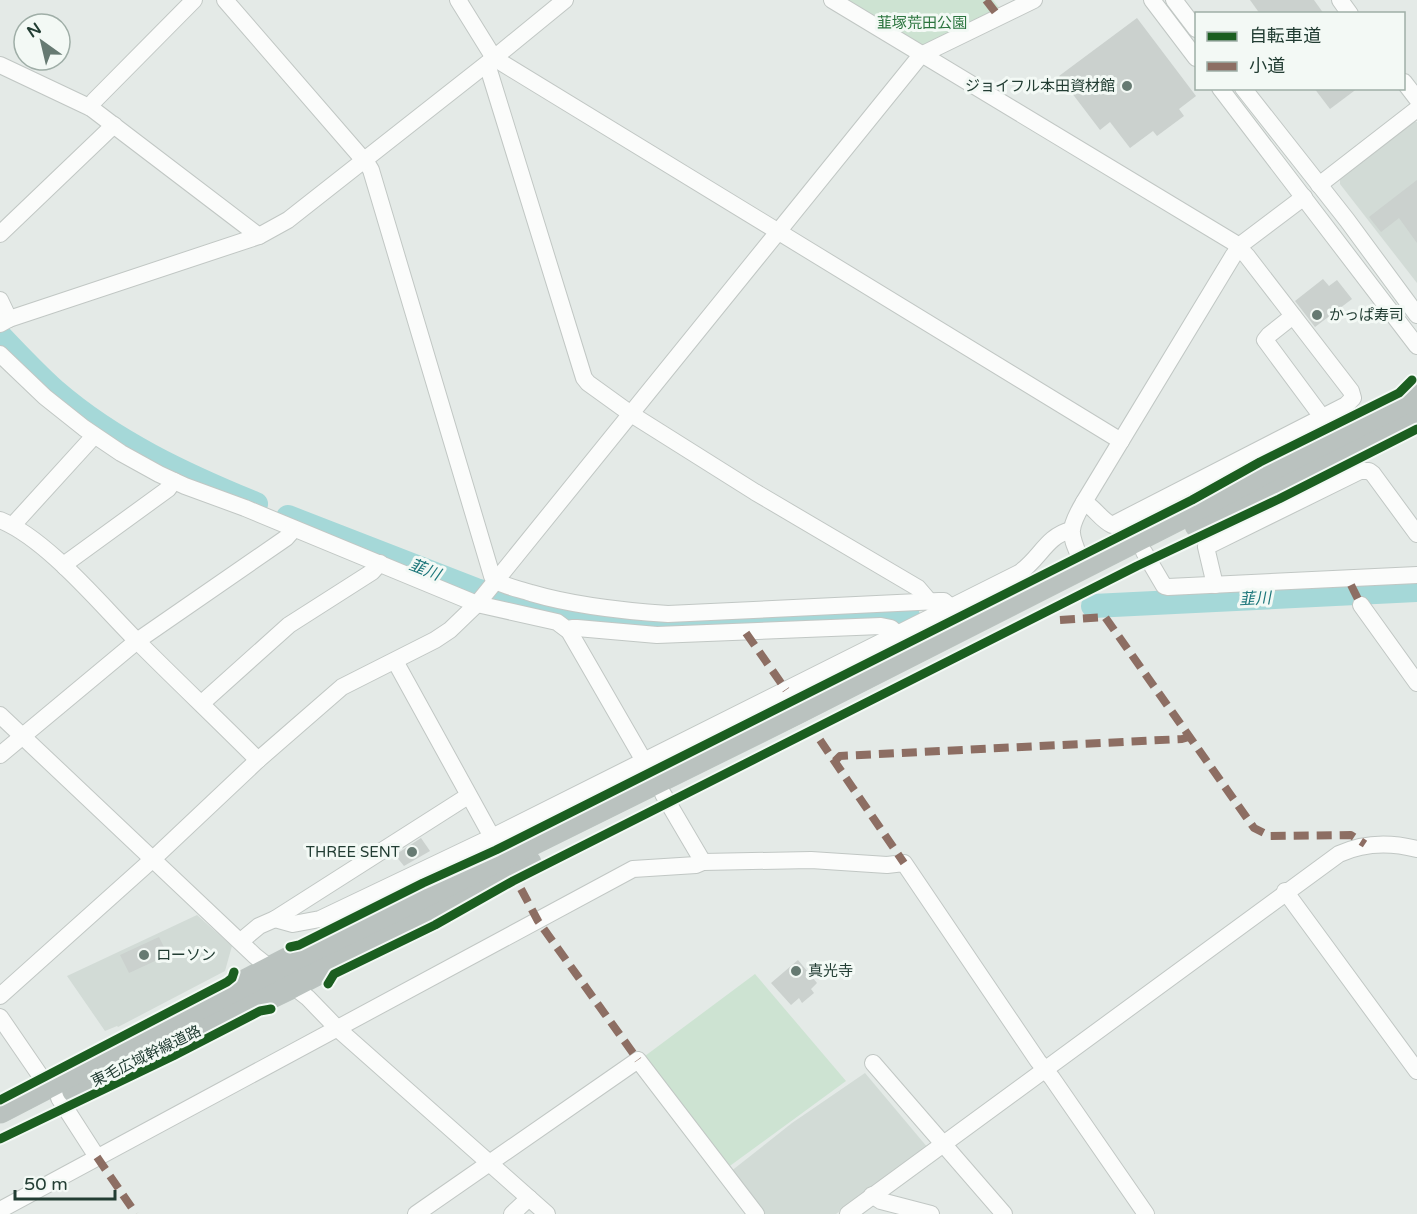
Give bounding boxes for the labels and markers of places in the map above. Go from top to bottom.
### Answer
place label: ジョイフル本田資材館 [965,77,1115,95]
marker: ジョイフル本田資材館 [1120,79,1134,93]
place label: かっぱ寿司 [1329,306,1404,324]
marker: かっぱ寿司 [1310,308,1324,322]
place label: THREE SENT [306,843,400,861]
marker: THREE SENT [405,845,419,859]
place label: ローソン [156,946,216,964]
marker: ローソン [137,948,151,962]
place label: 真光寺 [808,962,853,980]
marker: 真光寺 [789,964,803,978]

